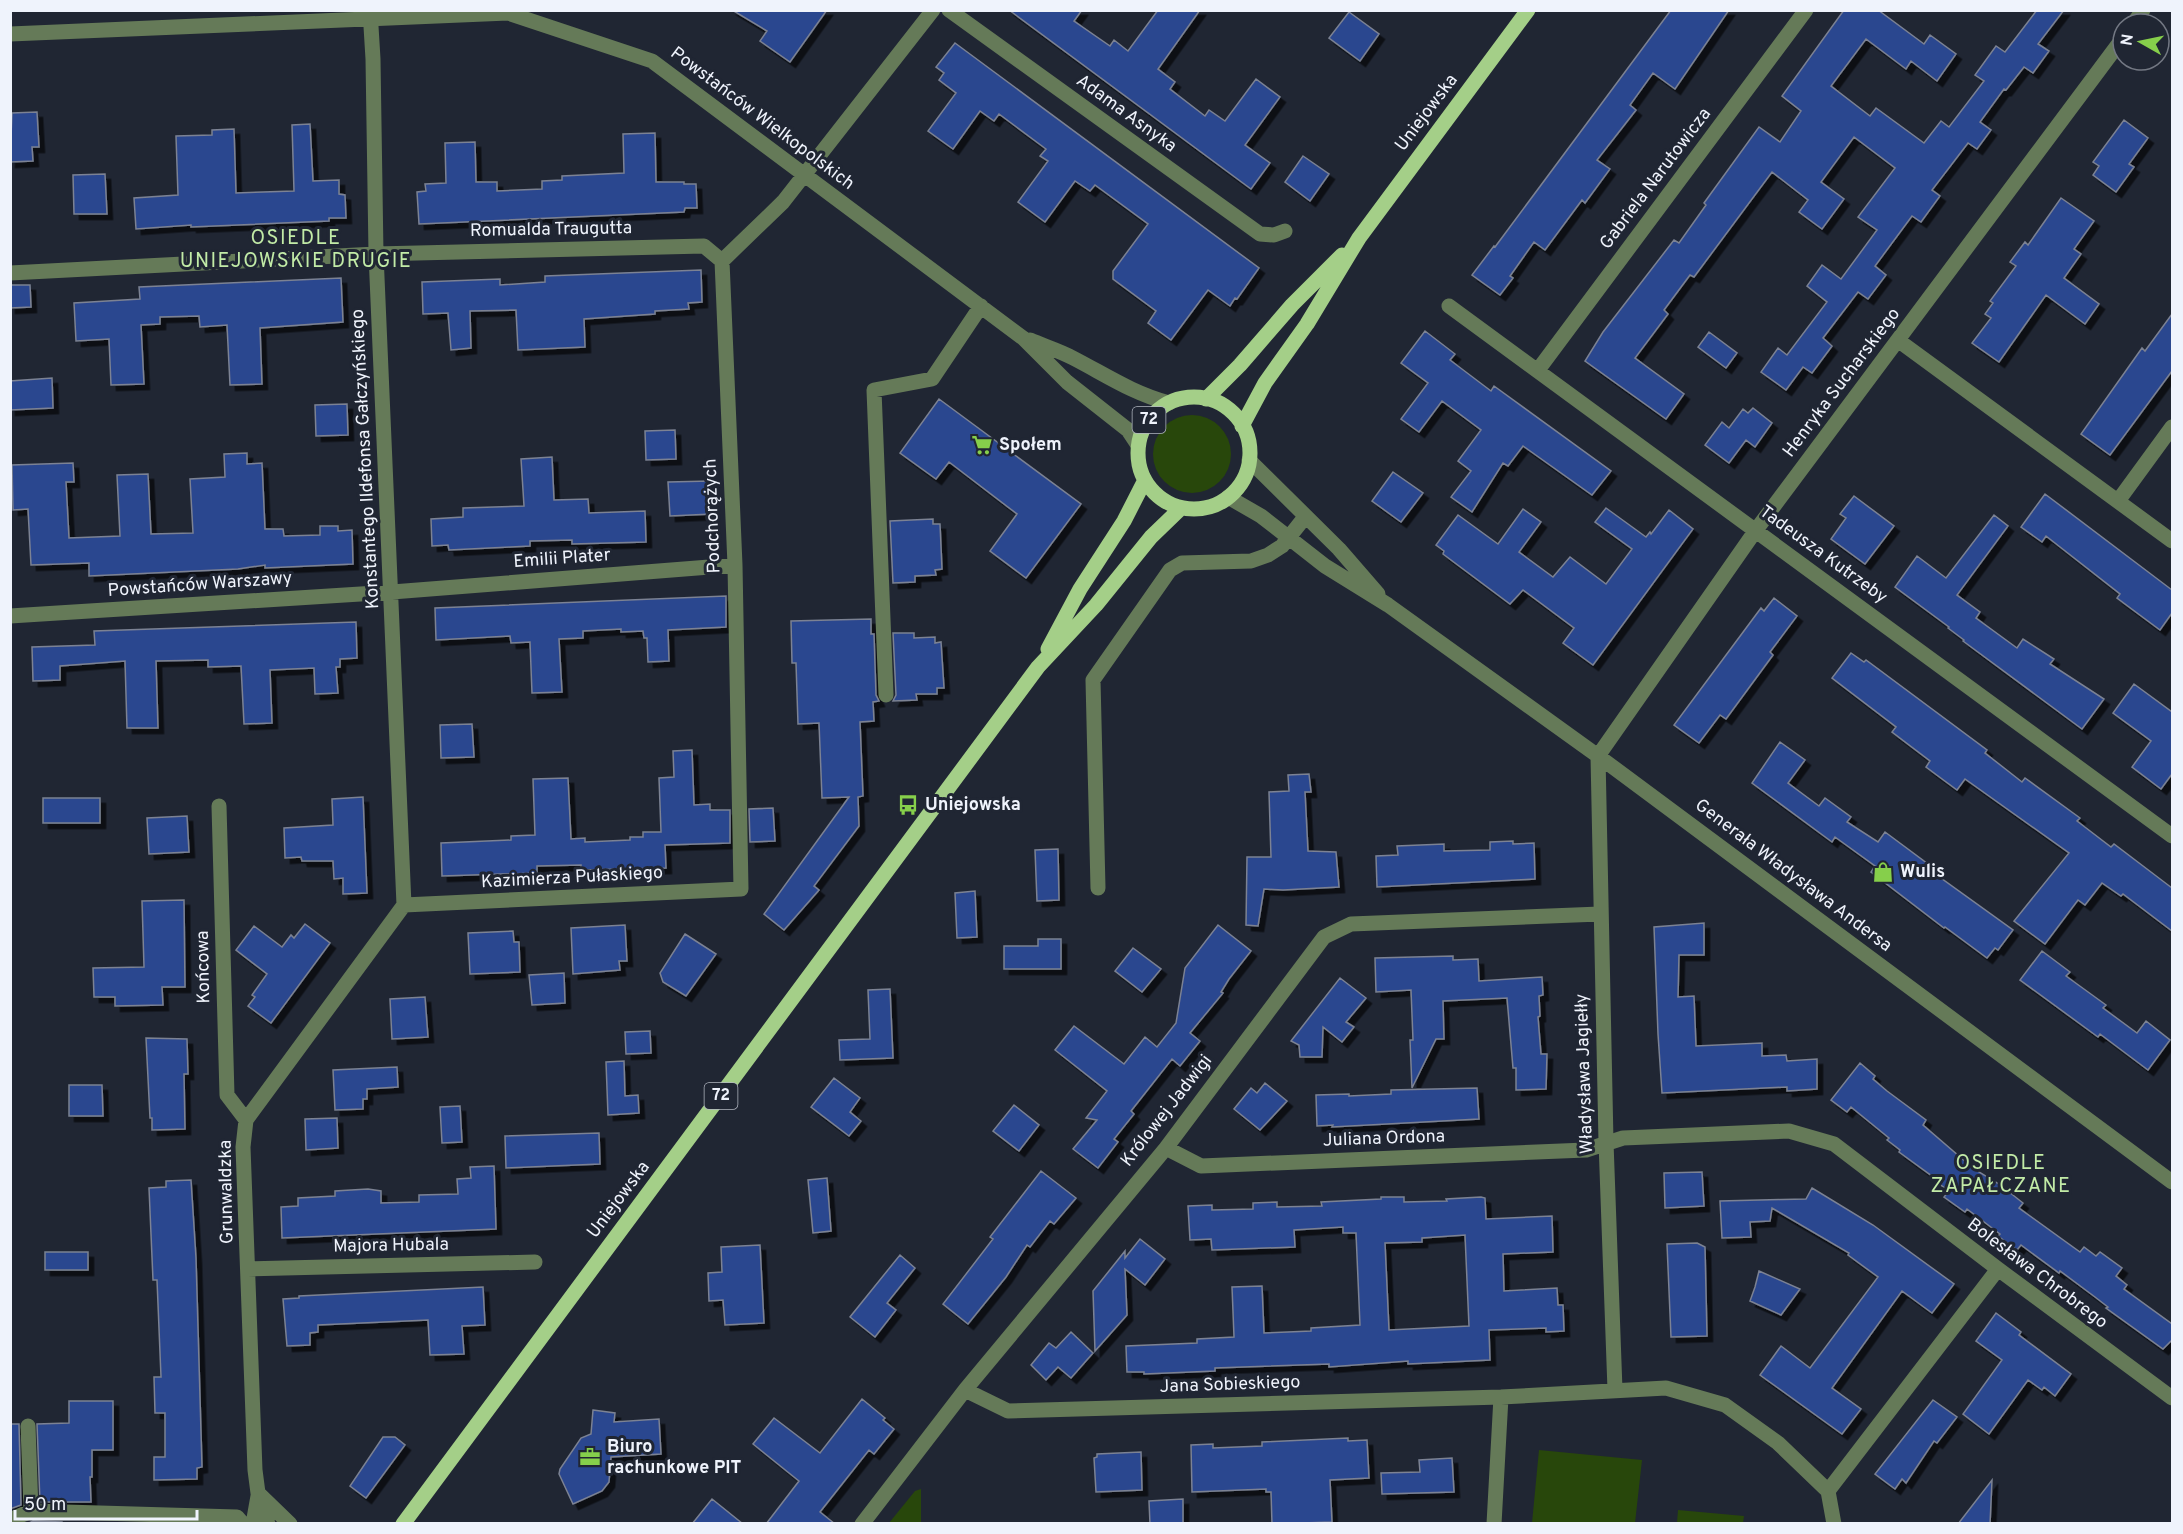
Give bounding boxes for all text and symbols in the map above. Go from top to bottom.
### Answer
north arrow [2111,12,2171,72]
text: N [2117,33,2139,47]
street label: Powstańców Wielkopolskich [665,42,859,196]
street label: Adama Asnyka [1071,70,1181,158]
street label: Uniejowska [1390,70,1464,156]
street label: Gabriela Narutowicza [1595,104,1717,254]
street label: Romualda Traugutta [470,217,632,243]
district label: OSIEDLE UNIEJOWSKIE DRUGIE [180,226,412,275]
street label: Henryka Sucharskiego [1778,304,1906,462]
street label: Konstantego Ildefonsa Gałczyńskiego [347,308,385,610]
road number: 72 [1132,407,1166,433]
supermarket icon: Społem [970,433,994,457]
place label: Społem [999,434,1062,457]
street label: Podchorążych [700,458,726,574]
street label: Tadeusza Kutrzeby [1754,501,1892,609]
street label: Emilii Plater [513,544,611,574]
street label: Powstańców Warszawy [107,567,293,603]
bus stop icon: Uniejowska [896,793,920,817]
place label: Uniejowska [925,794,1021,817]
street label: Generała Władysława Andersa [1690,794,1896,958]
shop icon: Wulis [1871,860,1895,884]
place label: Wulis [1900,861,1945,884]
street label: Kazimierza Pułaskiego [480,862,664,894]
street label: Końcowa [192,930,216,1004]
street label: Władysława Jagiełły [1571,993,1599,1155]
street label: Królowej Jadwigi [1116,1050,1218,1172]
road number: 72 [704,1083,738,1109]
street label: Juliana Ordona [1322,1125,1446,1153]
street label: Grunwaldzka [215,1140,239,1244]
district label: OSIEDLE ZAPAŁCZANE [1931,1151,2071,1200]
street label: Uniejowska [582,1157,656,1243]
street label: Bolesława Chrobrego [1962,1214,2112,1334]
street label: Majora Hubala [333,1233,449,1259]
street label: Jana Sobieskiego [1159,1371,1301,1399]
place label: Biuro rachunkowe PIT [607,1436,742,1480]
office icon: Biuro rachunkowe PIT [578,1445,602,1469]
scale bar [15,1483,196,1521]
text: 50 m [24,1494,66,1517]

